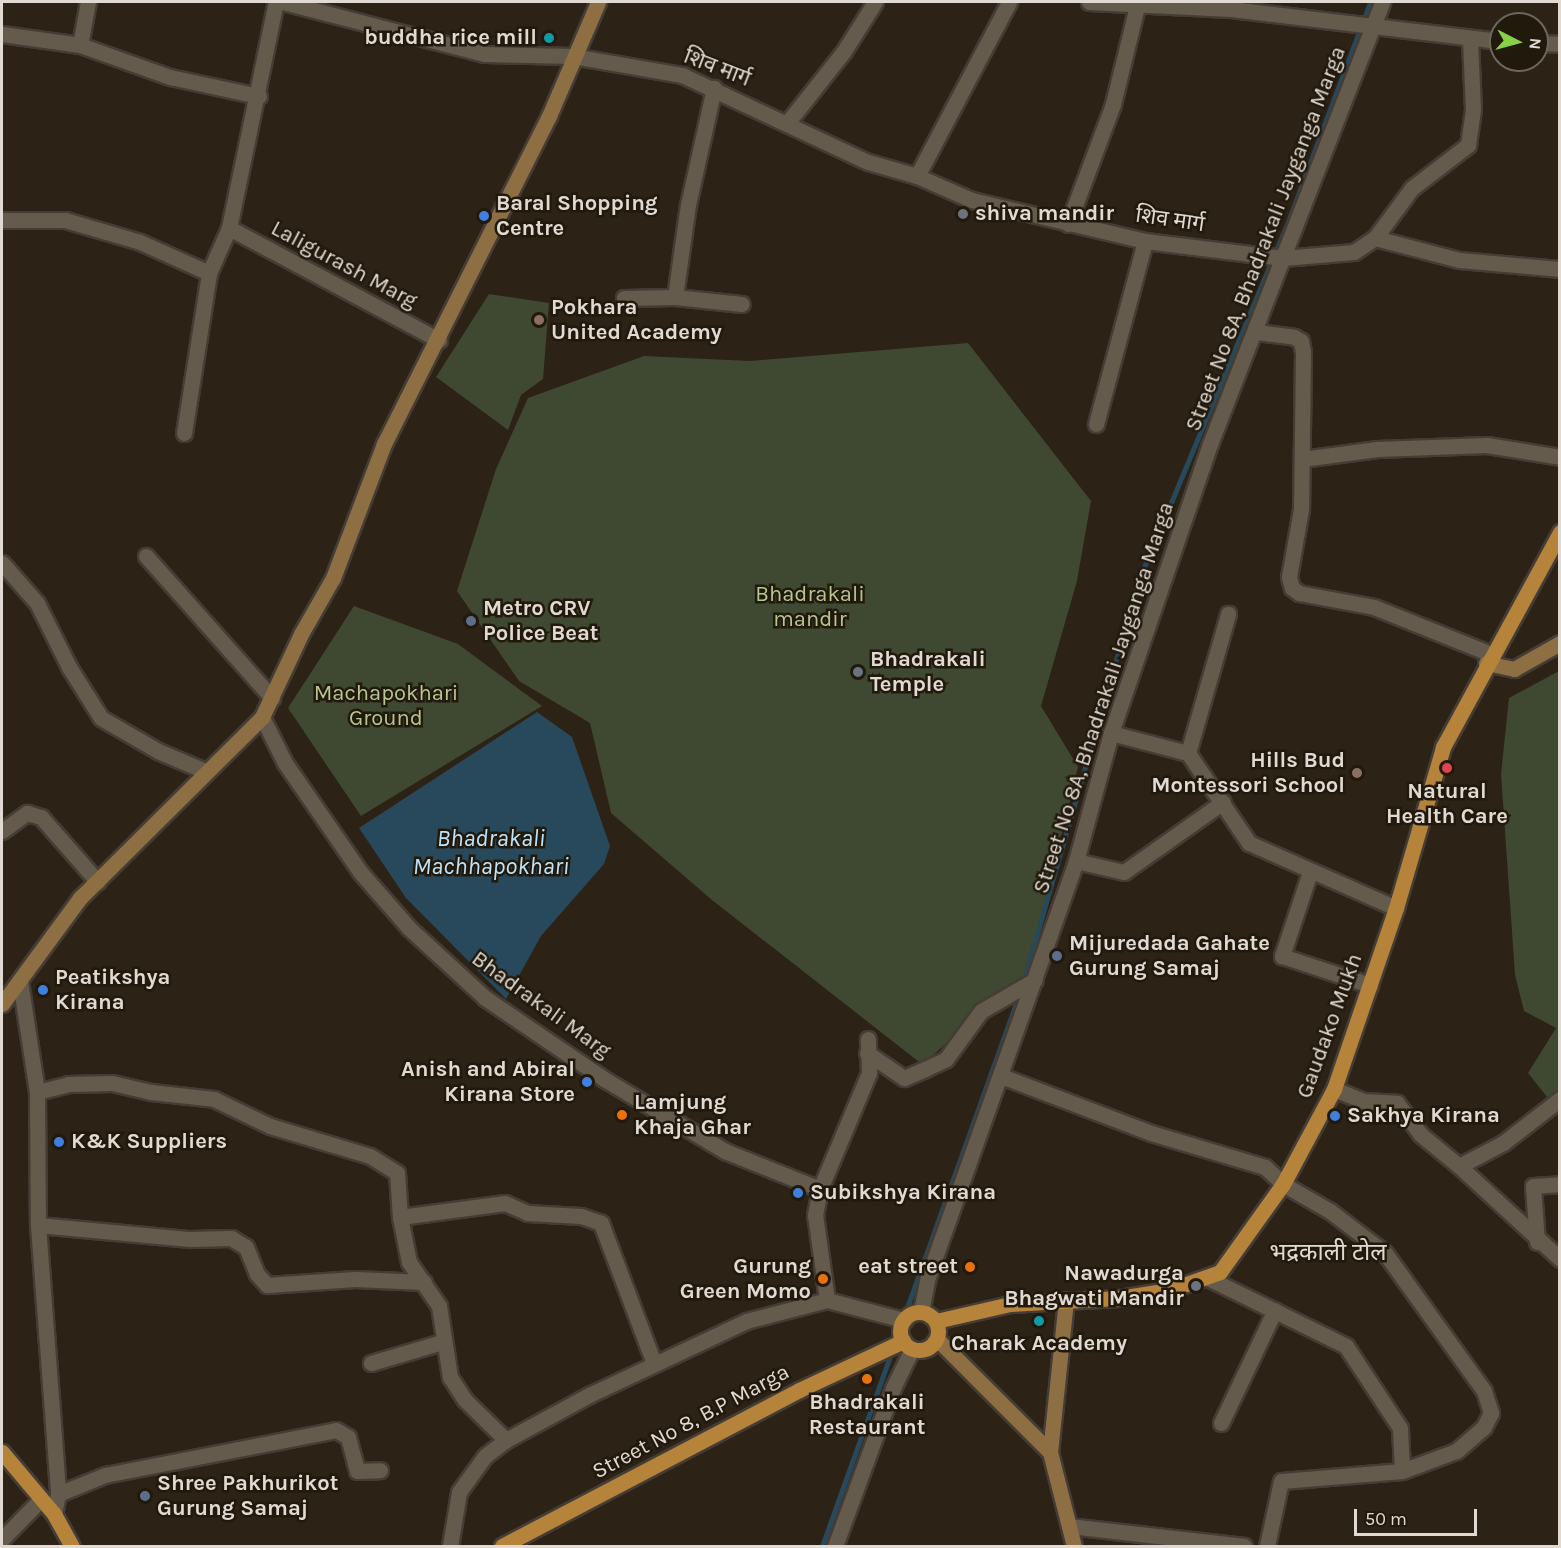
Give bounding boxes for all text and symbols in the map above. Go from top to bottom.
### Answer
north arrow [1489,12,1549,72]
place label: buddha rice mill [364,25,537,51]
marker: buddha rice mill [542,31,556,45]
text: N [1525,37,1545,50]
street label: शिव मार्ग [680,43,754,93]
street label: Street No 8A, Bhadrakali Jayganga Marga [1180,43,1352,435]
place label: Baral Shopping Centre [496,190,658,242]
place label: shiva mandir [975,201,1114,227]
street label: शिव मार्ग [1134,202,1206,238]
marker: shiva mandir [956,207,970,221]
marker: Baral Shopping Centre [477,209,491,223]
street label: Laligurash Marg [266,215,422,315]
place label: Pokhara United Academy [551,294,722,346]
marker: Pokhara United Academy [532,313,546,327]
street label: Street No 8A, Bhadrakali Jayganga Marga [1028,499,1180,897]
park label: Bhadrakali mandir [755,581,865,632]
place label: Metro CRV Police Beat [483,595,598,646]
marker: Metro CRV Police Beat [464,614,478,628]
place label: Bhadrakali Temple [870,646,986,698]
marker: Bhadrakali Temple [851,665,865,679]
park label: Machapokhari Ground [314,680,458,732]
place label: Hills Bud Montessori School [1151,747,1345,798]
marker: Natural Health Care [1440,761,1454,775]
marker: Hills Bud Montessori School [1350,766,1364,780]
place label: Natural Health Care [1386,778,1508,830]
water label: Bhadrakali Machhapokhari [413,825,569,881]
place label: Mijuredada Gahate Gurung Samaj [1069,930,1270,981]
street label: Bhadrakali Marg [466,946,616,1064]
marker: Mijuredada Gahate Gurung Samaj [1050,949,1064,963]
street label: Gaudako Mukh [1292,950,1368,1102]
place label: Peatikshya Kirana [55,964,170,1016]
marker: Peatikshya Kirana [36,983,50,997]
place label: Anish and Abiral Kirana Store [401,1056,575,1108]
marker: Anish and Abiral Kirana Store [580,1075,594,1089]
place label: Lamjung Khaja Ghar [634,1089,751,1140]
place label: Sakhya Kirana [1347,1103,1500,1129]
marker: Lamjung Khaja Ghar [615,1108,629,1122]
marker: Sakhya Kirana [1328,1109,1342,1123]
place label: K&K Suppliers [71,1129,227,1155]
marker: K&K Suppliers [52,1135,66,1149]
place label: Subikshya Kirana [810,1180,996,1206]
marker: Subikshya Kirana [791,1186,805,1200]
district label: भद्रकाली टोल [1269,1239,1387,1267]
place label: Gurung Green Momo [680,1253,811,1304]
place label: eat street [858,1254,958,1280]
marker: eat street [963,1260,977,1274]
place label: Nawadurga Bhagwati Mandir [1004,1260,1184,1312]
marker: Gurung Green Momo [816,1272,830,1286]
marker: Nawadurga Bhagwati Mandir [1189,1279,1203,1293]
marker: Charak Academy [1032,1314,1046,1328]
place label: Charak Academy [951,1331,1127,1357]
street label: Street No 8, B.P Marga [588,1359,794,1485]
marker: Bhadrakali Restaurant [860,1372,874,1386]
place label: Bhadrakali Restaurant [809,1389,925,1440]
place label: Shree Pakhurikot Gurung Samaj [157,1470,338,1522]
marker: Shree Pakhurikot Gurung Samaj [138,1489,152,1503]
scale bar [1357,1497,1480,1535]
text: 50 m [1365,1508,1407,1530]

